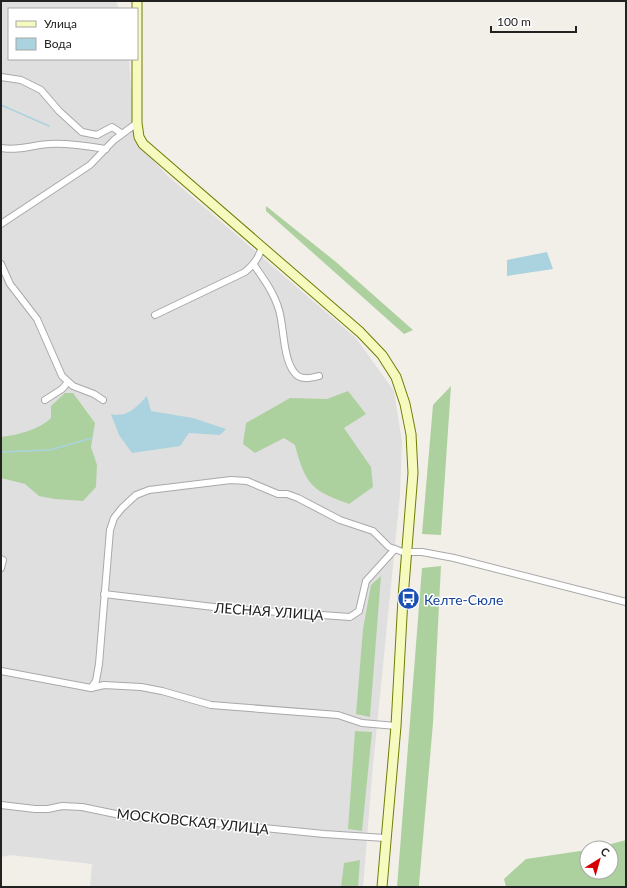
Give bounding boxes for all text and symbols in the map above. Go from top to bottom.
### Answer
legend [8,8,138,60]
scale bar [491,8,576,34]
text: 100 m [497,14,531,29]
text: Улица [44,16,77,31]
text: Вода [44,36,72,51]
bus stop icon: Келте-Сюле [396,586,422,612]
place label: Келте-Сюле [424,591,503,608]
street label: ЛЕСНАЯ УЛИЦА [213,599,325,623]
street label: МОСКОВСКАЯ УЛИЦА [116,805,271,838]
north arrow [579,840,619,880]
text: С [598,844,613,859]

